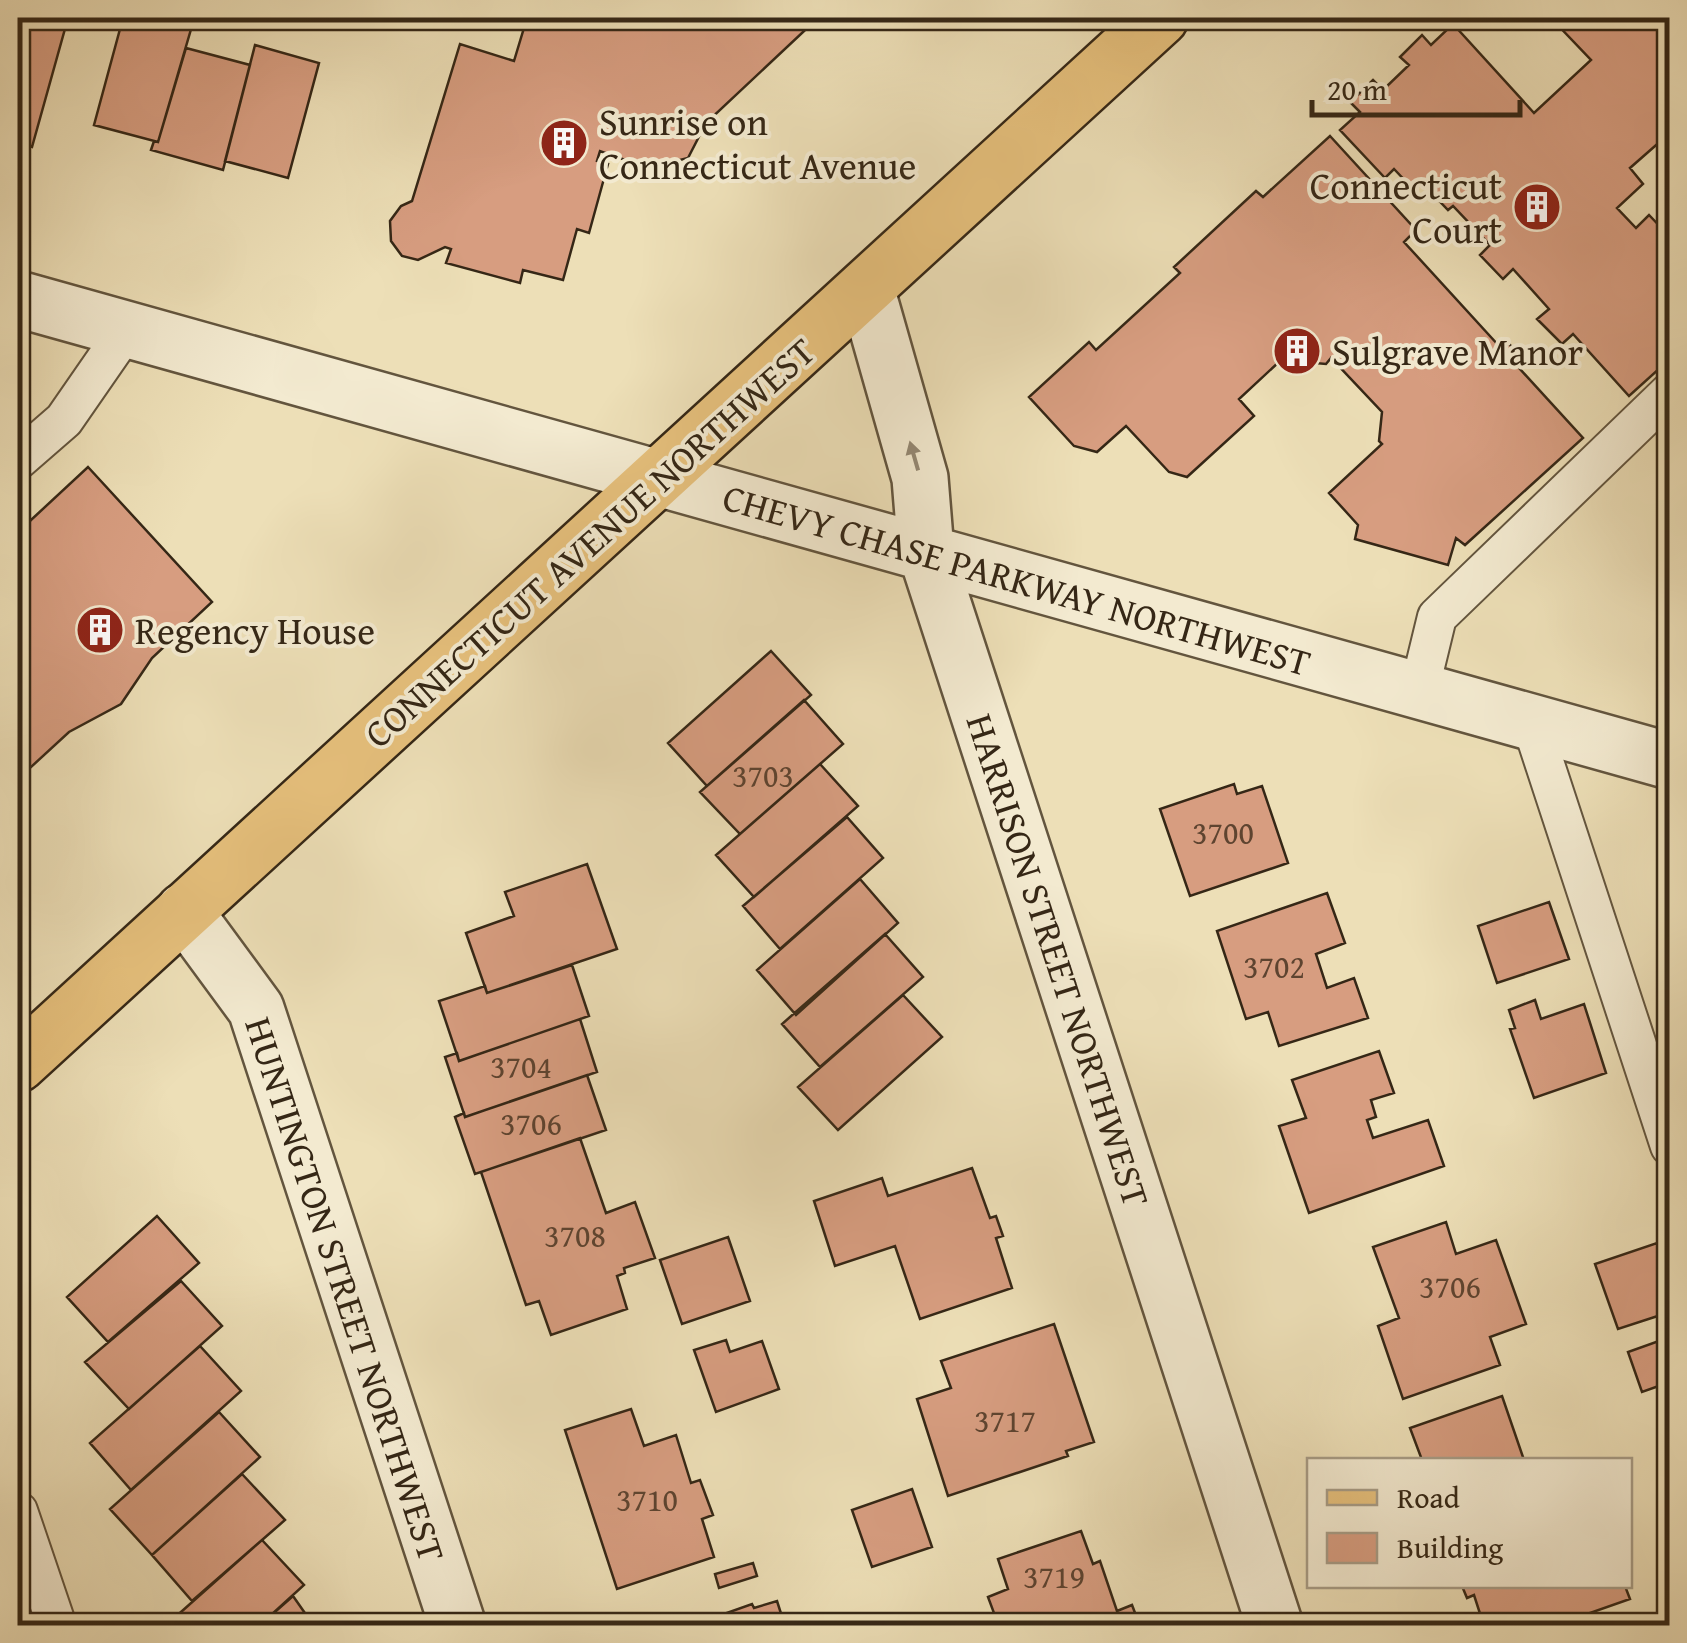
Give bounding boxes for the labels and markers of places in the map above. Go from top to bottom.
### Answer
place label: Sunrise on Connecticut Avenue [599,93,916,193]
building icon: Sunrise on Connecticut Avenue [538,117,590,169]
place label: Connecticut Court [1310,157,1502,257]
building icon: Connecticut Court [1511,181,1563,233]
place label: Sulgrave Manor [1332,323,1583,379]
building icon: Sulgrave Manor [1271,325,1323,377]
place label: Regency House [135,602,375,658]
building icon: Regency House [74,604,126,656]

